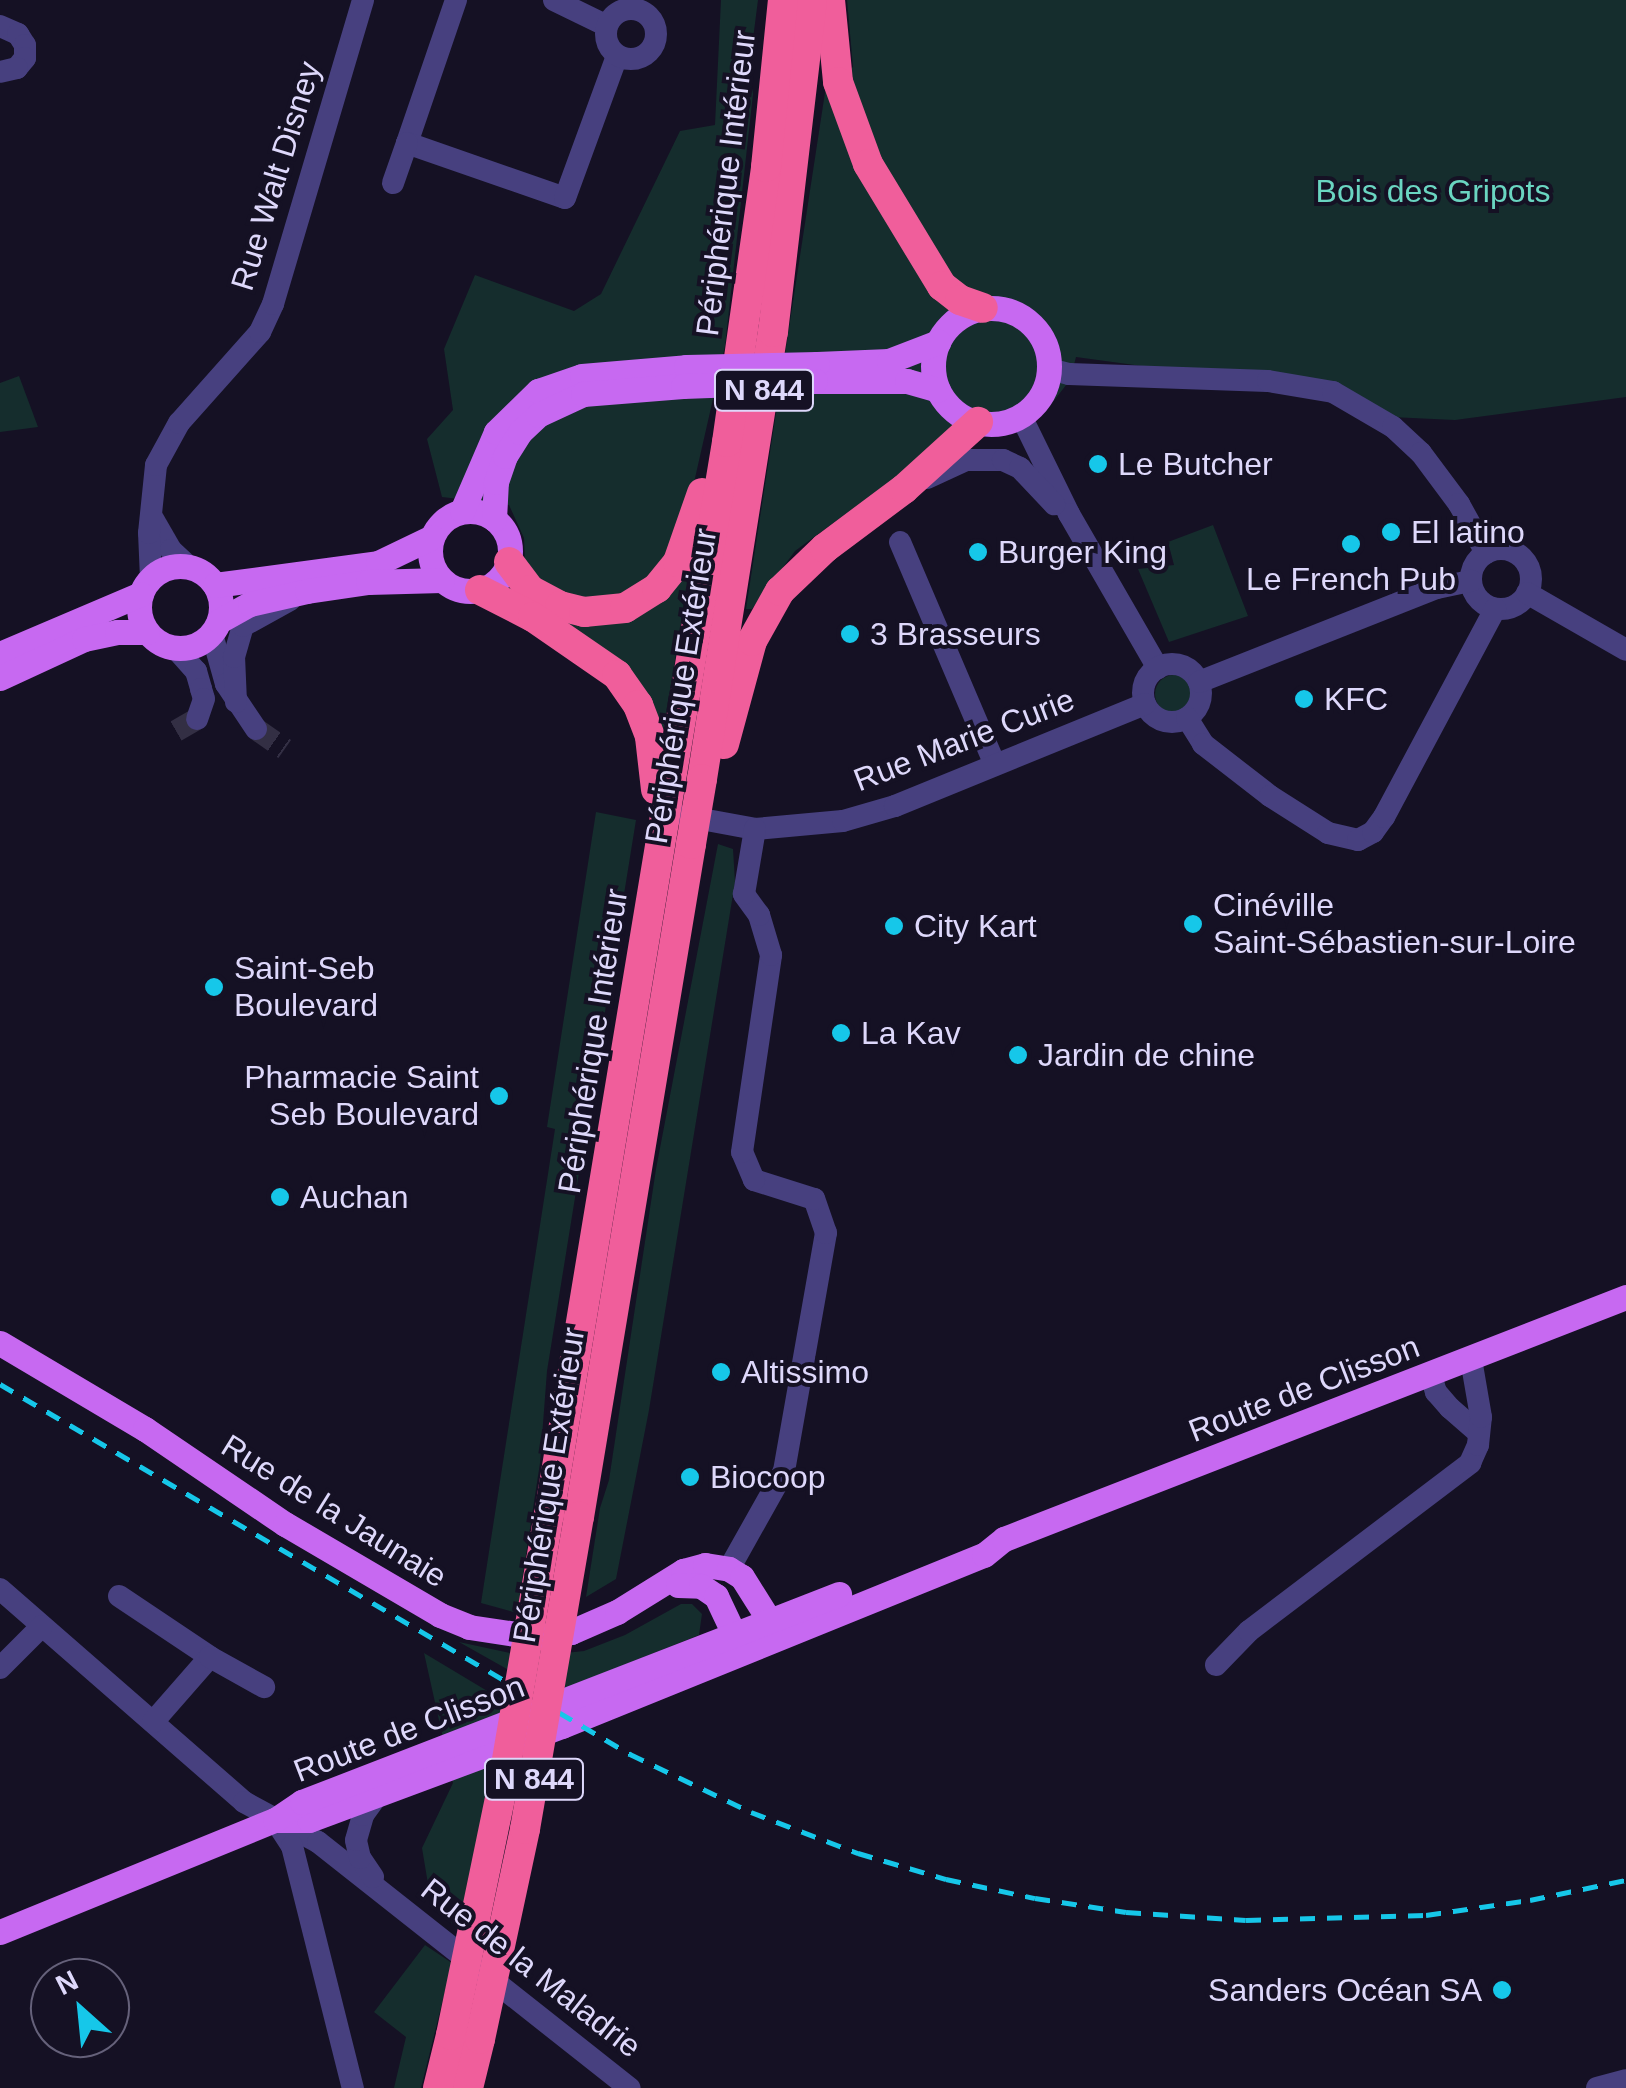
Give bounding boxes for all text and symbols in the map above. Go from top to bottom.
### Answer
street label: Périphérique Intérieur [688,28,764,338]
street label: Rue Walt Disney [223,57,329,295]
park label: Bois des Gripots [1316,172,1550,210]
road number: N 844 [712,365,816,415]
place label: Le Butcher [1118,445,1273,483]
marker: Le Butcher [1087,453,1109,475]
place label: El latino [1411,513,1525,551]
marker: El latino [1380,521,1402,543]
street label: Périphérique Extérieur [637,526,725,846]
place label: Burger King [998,533,1167,571]
marker: Le French Pub [1340,533,1362,555]
marker: Burger King [967,541,989,563]
place label: Le French Pub [1246,560,1456,598]
place label: 3 Brasseurs [870,615,1041,653]
marker: 3 Brasseurs [839,623,861,645]
street label: Rue Marie Curie [848,680,1080,800]
place label: KFC [1324,680,1388,718]
marker: KFC [1293,688,1315,710]
street label: Périphérique Intérieur [550,886,636,1196]
place label: Cinéville Saint-Sébastien-sur-Loire [1213,887,1576,962]
place label: City Kart [914,907,1037,945]
marker: Cinéville Saint-Sébastien-sur-Loire [1182,913,1204,935]
marker: City Kart [883,915,905,937]
place label: Saint-Seb Boulevard [234,950,378,1025]
marker: Saint-Seb Boulevard [203,976,225,998]
place label: La Kav [861,1014,961,1052]
marker: La Kav [830,1022,852,1044]
place label: Jardin de chine [1038,1036,1255,1074]
marker: Jardin de chine [1007,1044,1029,1066]
place label: Pharmacie Saint Seb Boulevard [244,1059,479,1134]
marker: Pharmacie Saint Seb Boulevard [488,1085,510,1107]
place label: Auchan [300,1178,409,1216]
marker: Auchan [269,1186,291,1208]
street label: Périphérique Extérieur [505,1325,593,1645]
street label: Route de Clisson [1183,1327,1425,1451]
place label: Altissimo [741,1353,869,1391]
marker: Altissimo [710,1361,732,1383]
street label: Rue de la Jaunaie [214,1426,454,1596]
place label: Biocoop [710,1458,826,1496]
marker: Biocoop [679,1466,701,1488]
street label: Route de Clisson [288,1667,530,1791]
road number: N 844 [482,1754,586,1804]
street label: Rue de la Maladrie [413,1870,649,2066]
north arrow [30,1958,130,2058]
text: N [51,1964,83,2001]
place label: Sanders Océan SA [1208,1971,1482,2009]
marker: Sanders Océan SA [1491,1979,1513,2001]

